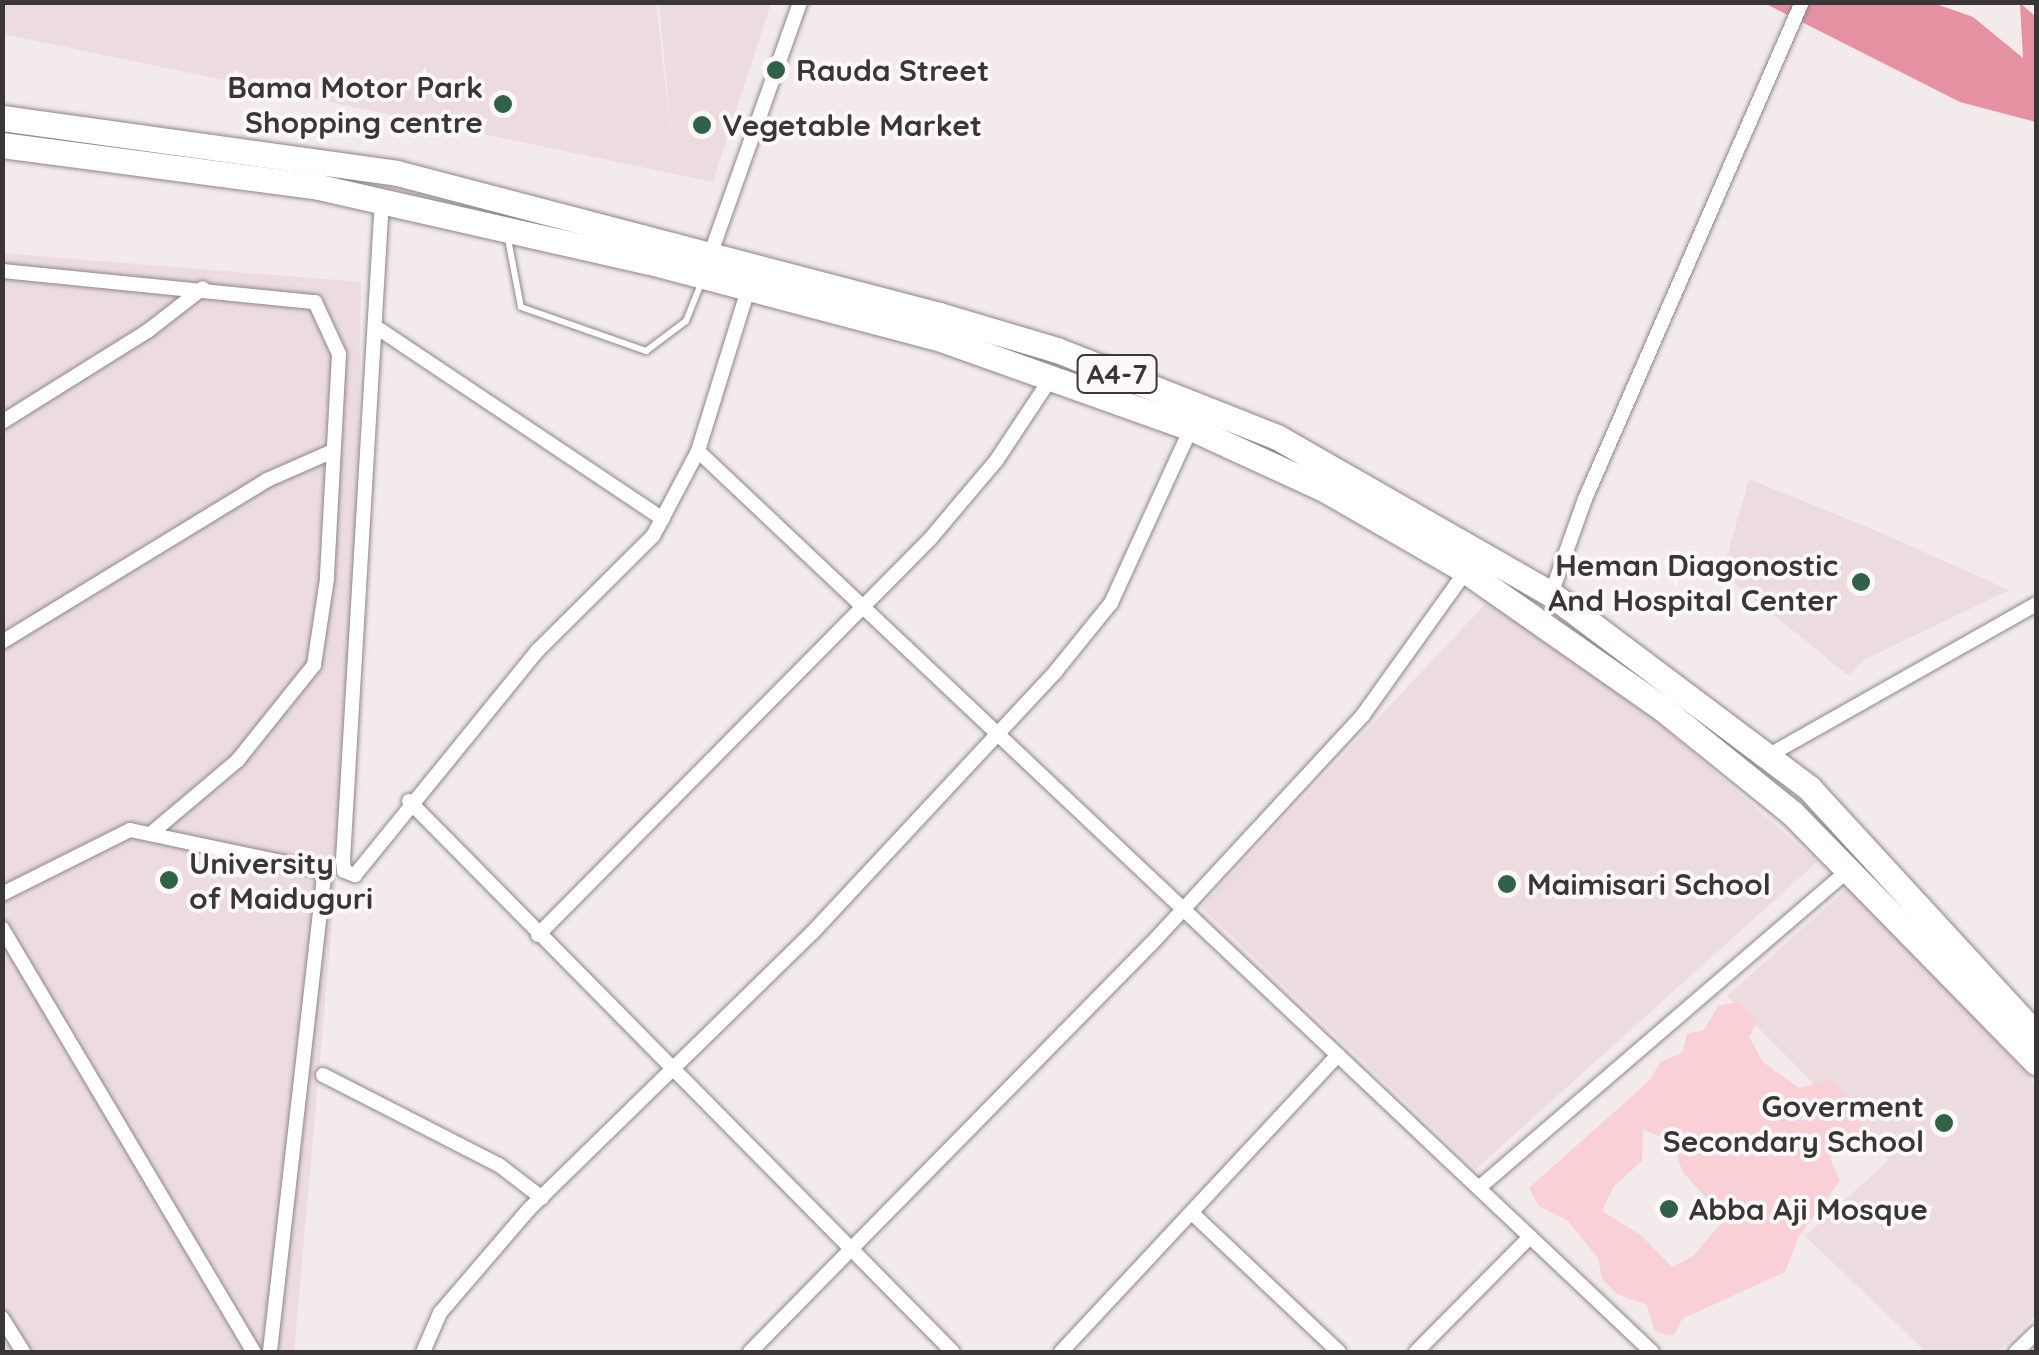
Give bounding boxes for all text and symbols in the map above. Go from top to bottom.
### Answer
place label: Rauda Street [796,52,989,88]
marker: Rauda Street [765,59,787,81]
place label: Bama Motor Park Shopping centre [227,69,483,140]
marker: Bama Motor Park Shopping centre [492,93,514,115]
place label: Vegetable Market [722,107,982,143]
marker: Vegetable Market [691,114,713,136]
road number: A4-7 [1074,351,1160,397]
place label: Heman Diagonostic And Hospital Center [1548,547,1838,618]
marker: Heman Diagonostic And Hospital Center [1848,569,1874,595]
place label: University of Maiduguri [189,845,373,916]
place label: Maimisari School [1527,866,1771,902]
marker: University of Maiduguri [158,869,180,891]
marker: Maimisari School [1496,873,1518,895]
place label: Goverment Secondary School [1663,1088,1924,1158]
marker: Goverment Secondary School [1933,1112,1955,1134]
place label: Abba Aji Mosque [1689,1191,1928,1227]
marker: Abba Aji Mosque [1658,1198,1680,1220]

